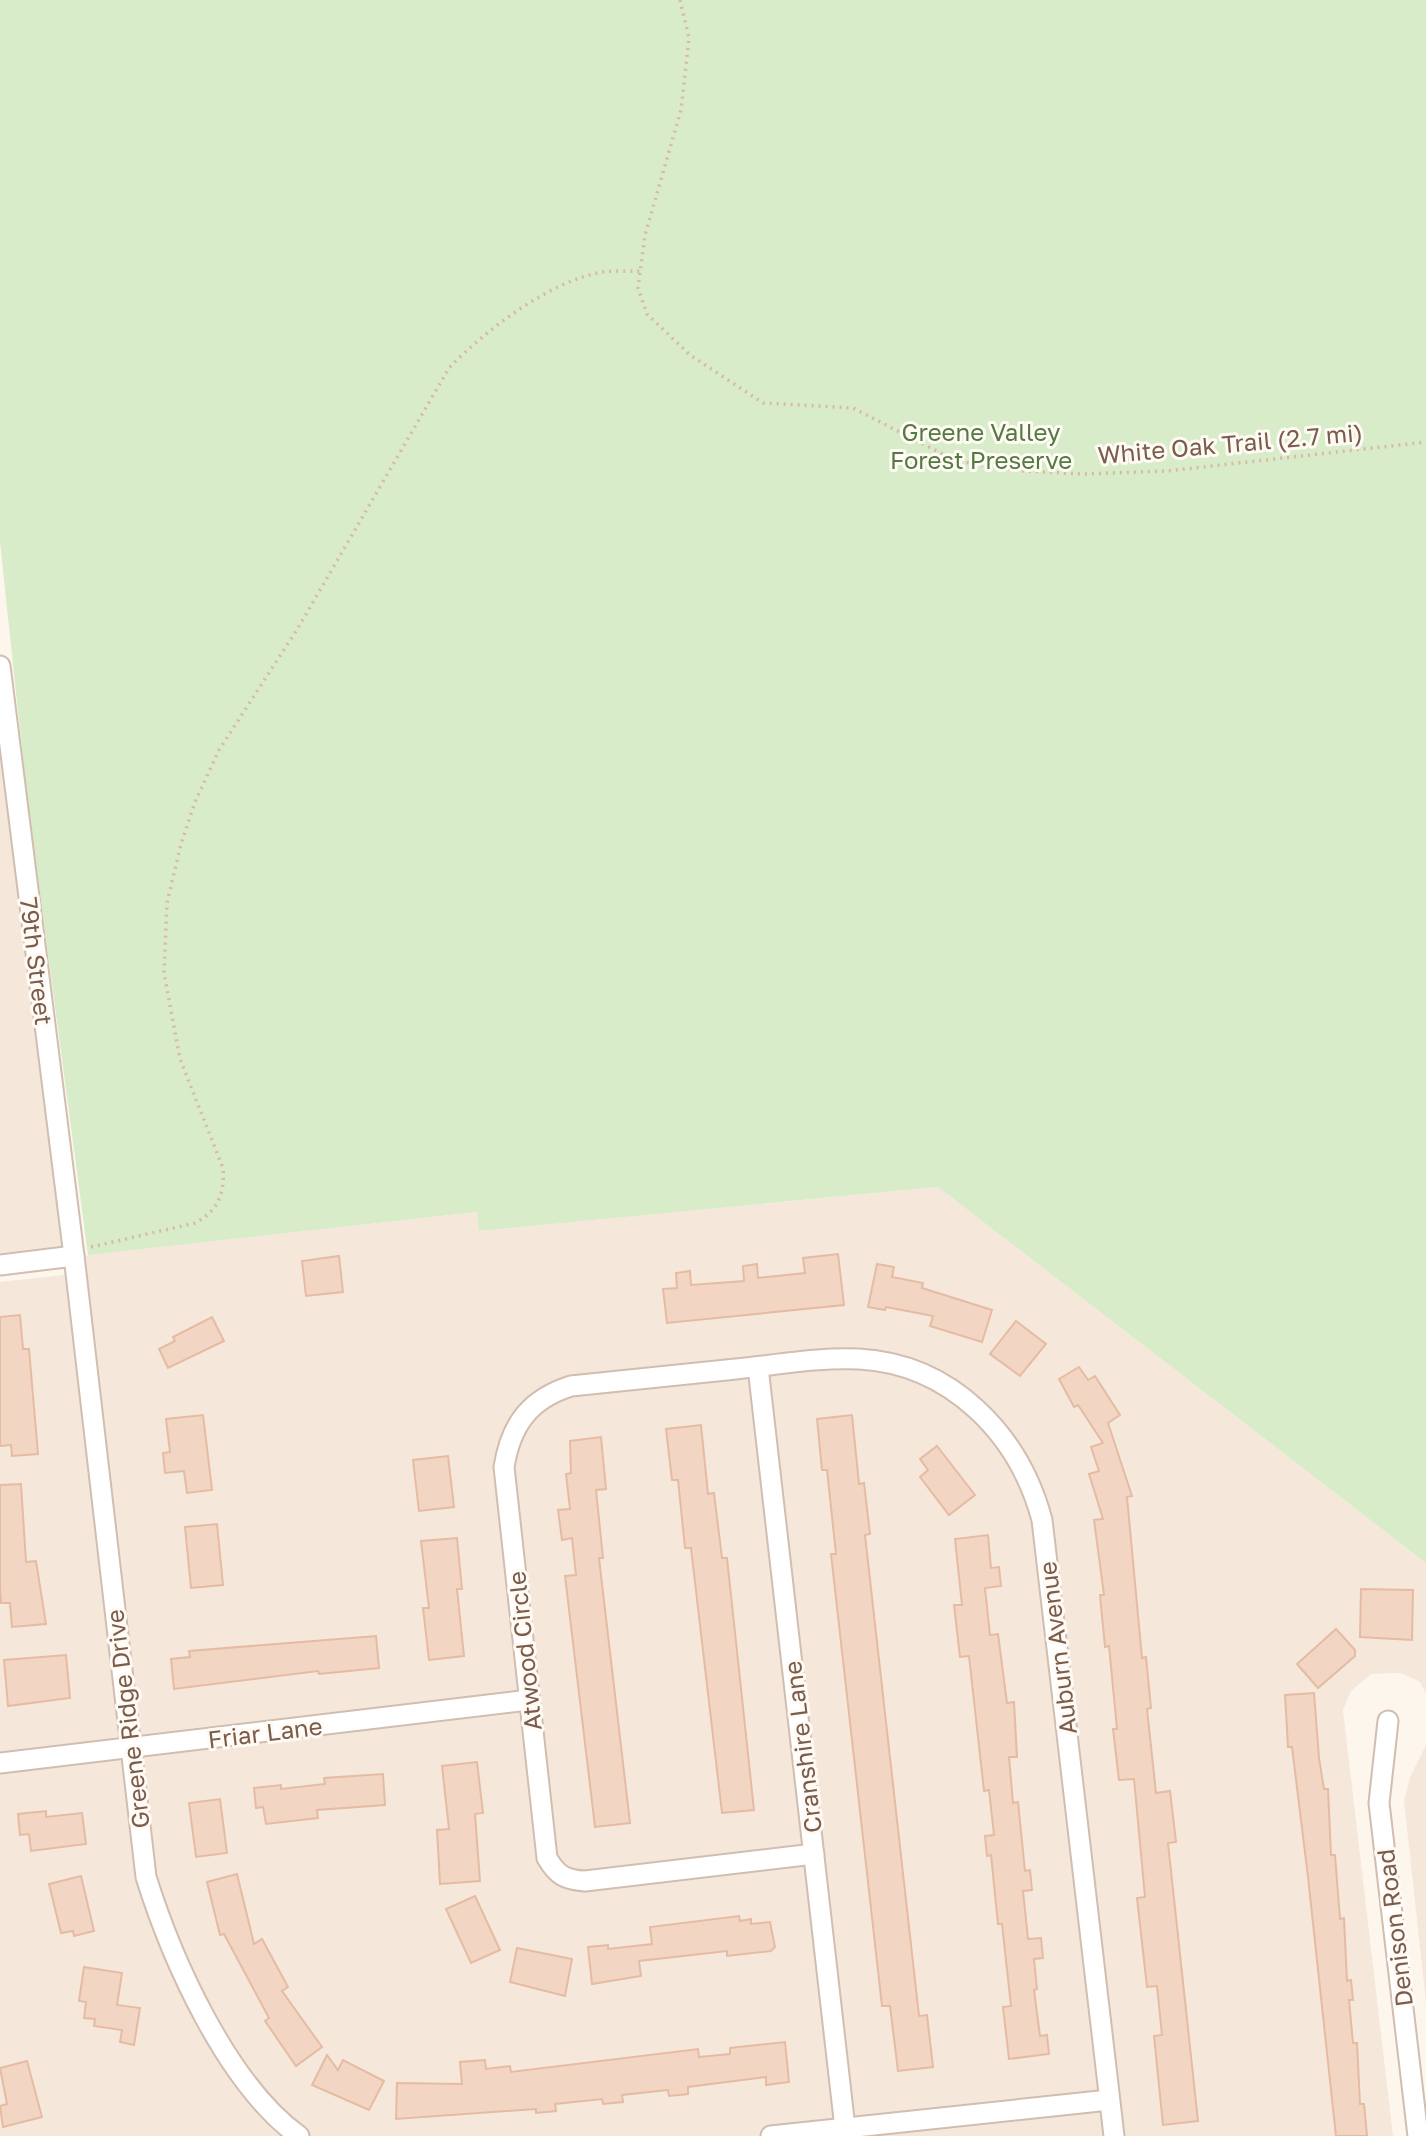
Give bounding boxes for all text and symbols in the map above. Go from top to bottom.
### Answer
park label: Greene Valley Forest Preserve [890,417,1072,474]
street label: White Oak Trail (2.7 mi) [1096,417,1364,469]
street label: 79th Street [15,895,59,1027]
street label: Auburn Avenue [1032,1560,1082,1736]
street label: Atwood Circle [501,1570,547,1732]
street label: Greene Ridge Drive [99,1608,155,1830]
street label: Cranshire Lane [777,1659,827,1835]
street label: Friar Lane [206,1711,324,1753]
street label: Denison Road [1370,1848,1418,2008]

